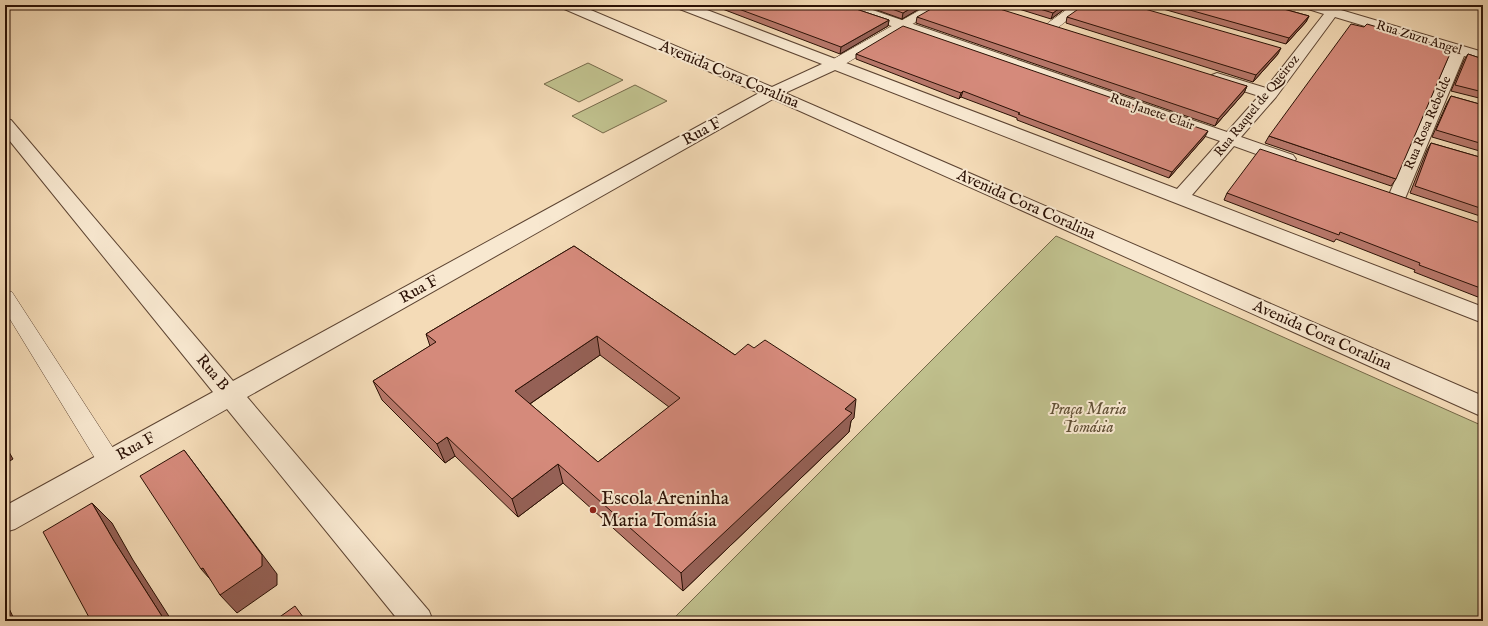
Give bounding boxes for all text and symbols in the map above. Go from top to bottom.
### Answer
street label: Rua Zuzu Angel [1374,17,1464,59]
street label: Avenida Cora Coralina [655,36,802,113]
street label: Rua Raquel de Queiroz [1211,52,1303,160]
street label: Rua Rosa Rebelde [1401,74,1455,172]
street label: Rua Janete Clair [1107,90,1197,135]
street label: Rua F [679,113,725,151]
street label: Avenida Cora Coralina [953,165,1099,245]
street label: Rua F [396,271,442,309]
street label: Avenida Cora Coralina [1249,296,1395,376]
street label: Rua B [191,351,233,395]
park label: Praça Maria Tomásia [1049,400,1127,438]
street label: Rua F [113,428,159,466]
place label: Escola Areninha Maria Tomásia [601,487,730,533]
marker: Escola Areninha Maria Tomásia [588,505,598,515]

